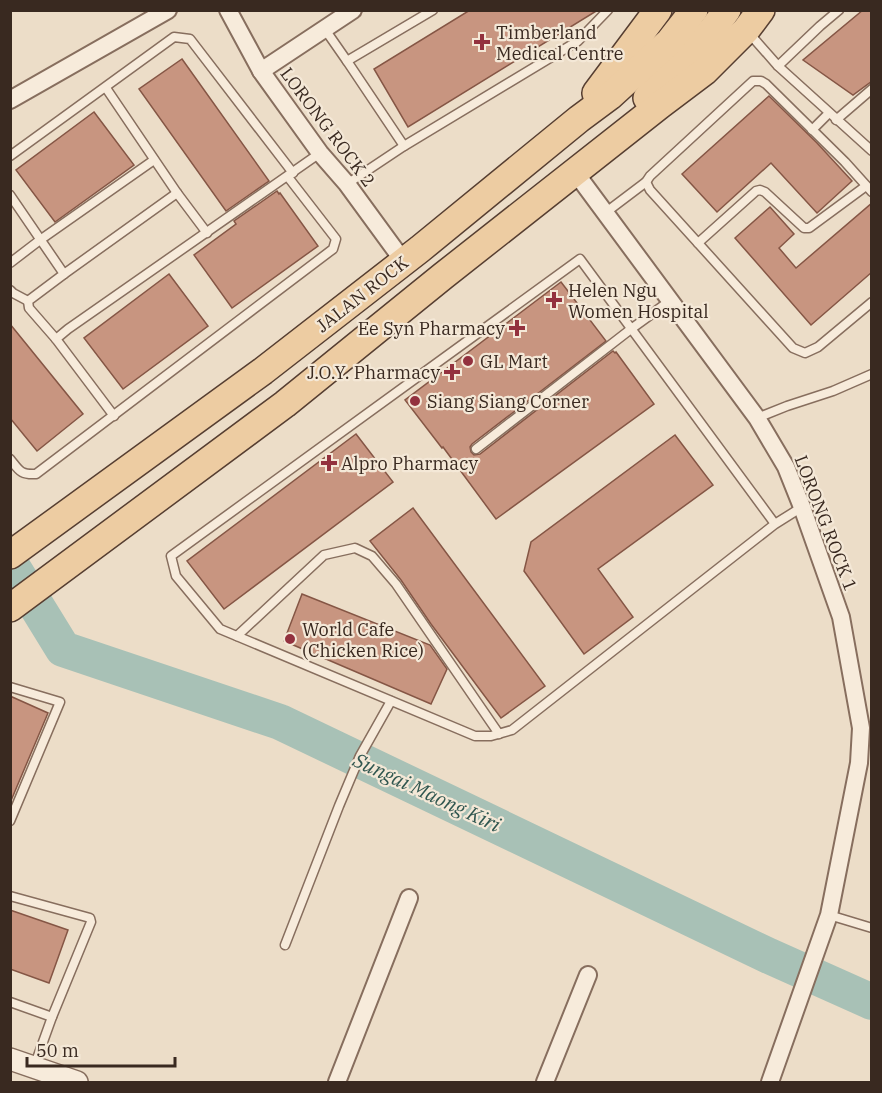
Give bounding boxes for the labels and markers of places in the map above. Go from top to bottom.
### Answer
place label: Timberland Medical Centre [496,21,623,65]
marker: Timberland Medical Centre [473,33,491,51]
place label: Helen Ngu Women Hospital [568,279,709,323]
marker: Helen Ngu Women Hospital [545,291,563,309]
place label: Ee Syn Pharmacy [358,317,505,340]
marker: Ee Syn Pharmacy [510,321,524,335]
place label: GL Mart [480,350,548,373]
marker: GL Mart [461,354,475,368]
place label: J.O.Y. Pharmacy [307,361,440,384]
marker: J.O.Y. Pharmacy [445,365,459,379]
place label: Siang Siang Corner [427,390,589,413]
marker: Siang Siang Corner [408,394,422,408]
place label: Alpro Pharmacy [341,452,478,475]
marker: Alpro Pharmacy [322,456,336,470]
place label: World Cafe (Chicken Rice) [302,618,424,662]
marker: World Cafe (Chicken Rice) [283,632,297,646]

